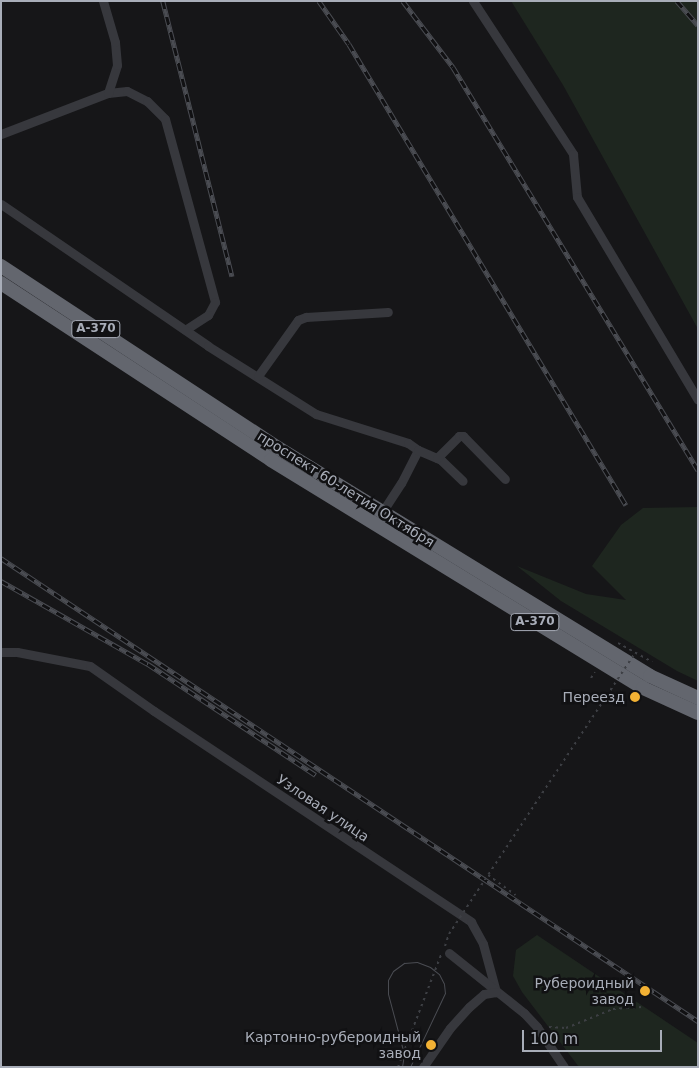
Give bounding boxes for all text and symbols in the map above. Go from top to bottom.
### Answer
road number: А-370 [71,320,121,338]
street label: проспект 60-летия Октября [254,427,438,551]
road number: А-370 [510,612,560,632]
place label: Переезд [563,689,625,705]
marker: Переезд [629,691,641,703]
street label: Узловая улица [274,771,372,845]
place label: Рубероидный завод [534,975,634,1008]
marker: Рубероидный завод [638,984,652,998]
scale bar [524,1020,664,1052]
place label: Картонно-рубероидный завод [245,1029,421,1062]
text: 100 m [530,1030,578,1048]
marker: Картонно-рубероидный завод [425,1039,437,1051]

